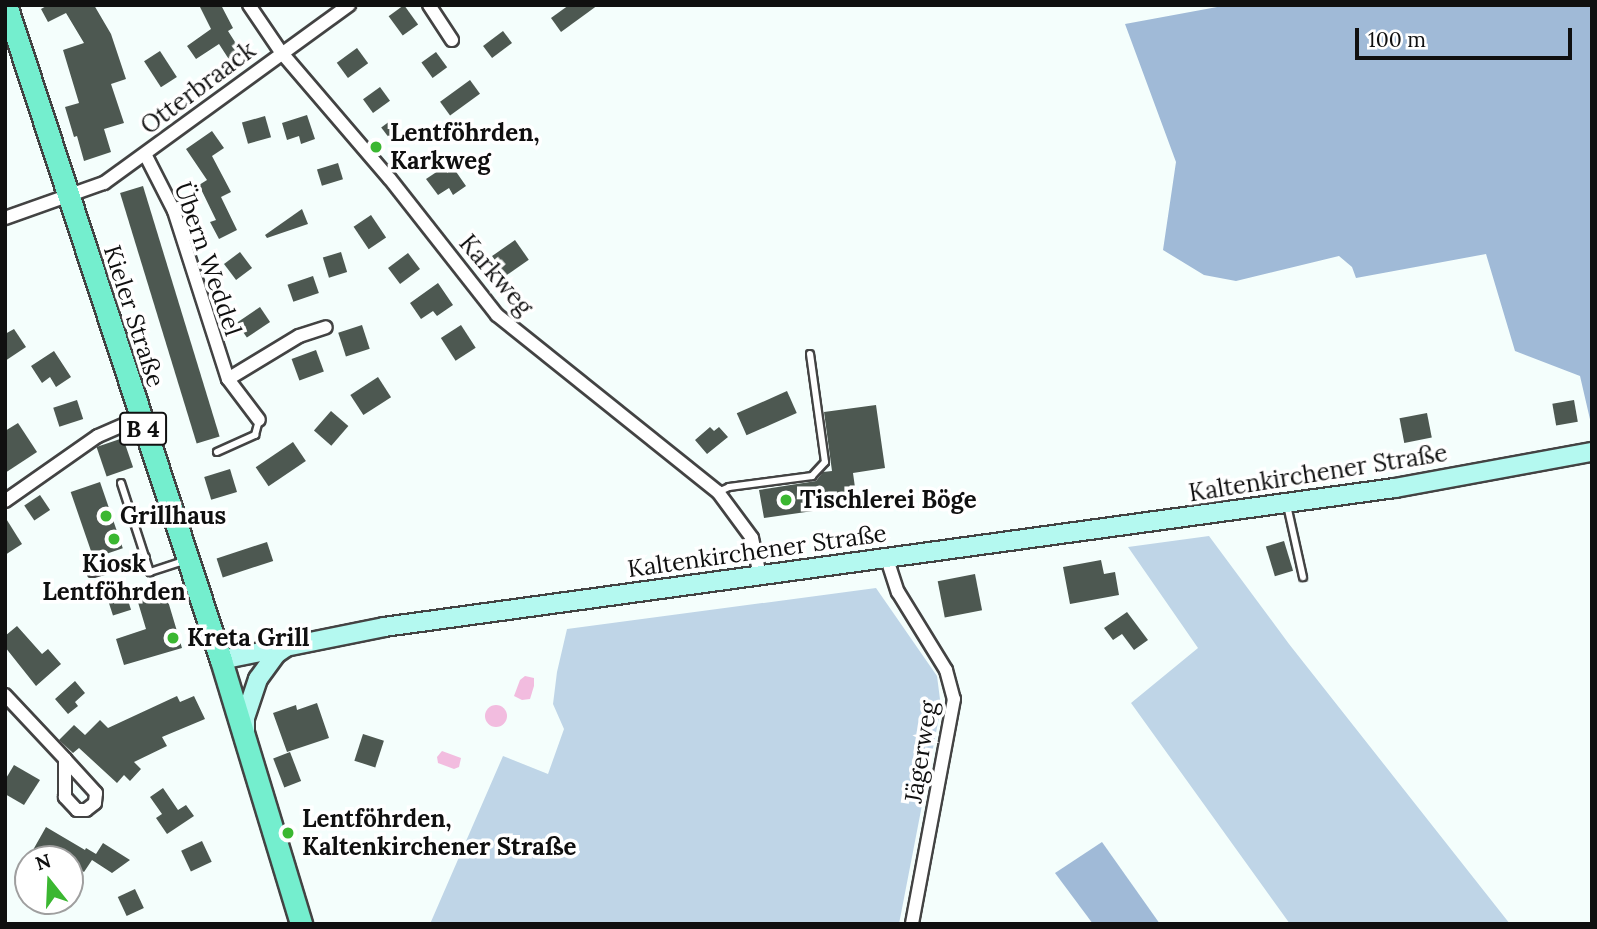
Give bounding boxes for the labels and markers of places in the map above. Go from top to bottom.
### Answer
place label: Lentföhrden, Karkweg [390,119,539,175]
marker: Lentföhrden, Karkweg [368,139,384,155]
place label: Tischlerei Böge [800,486,977,514]
marker: Tischlerei Böge [778,492,794,508]
place label: Grillhaus [120,502,226,530]
marker: Grillhaus [98,508,114,524]
marker: Kiosk Lentföhrden [106,531,122,547]
place label: Kiosk Lentföhrden [42,550,186,606]
place label: Kreta Grill [187,624,309,652]
marker: Kreta Grill [165,630,181,646]
place label: Lentföhrden, Kaltenkirchener Straße [302,805,576,861]
marker: Lentföhrden, Kaltenkirchener Straße [280,825,296,841]

